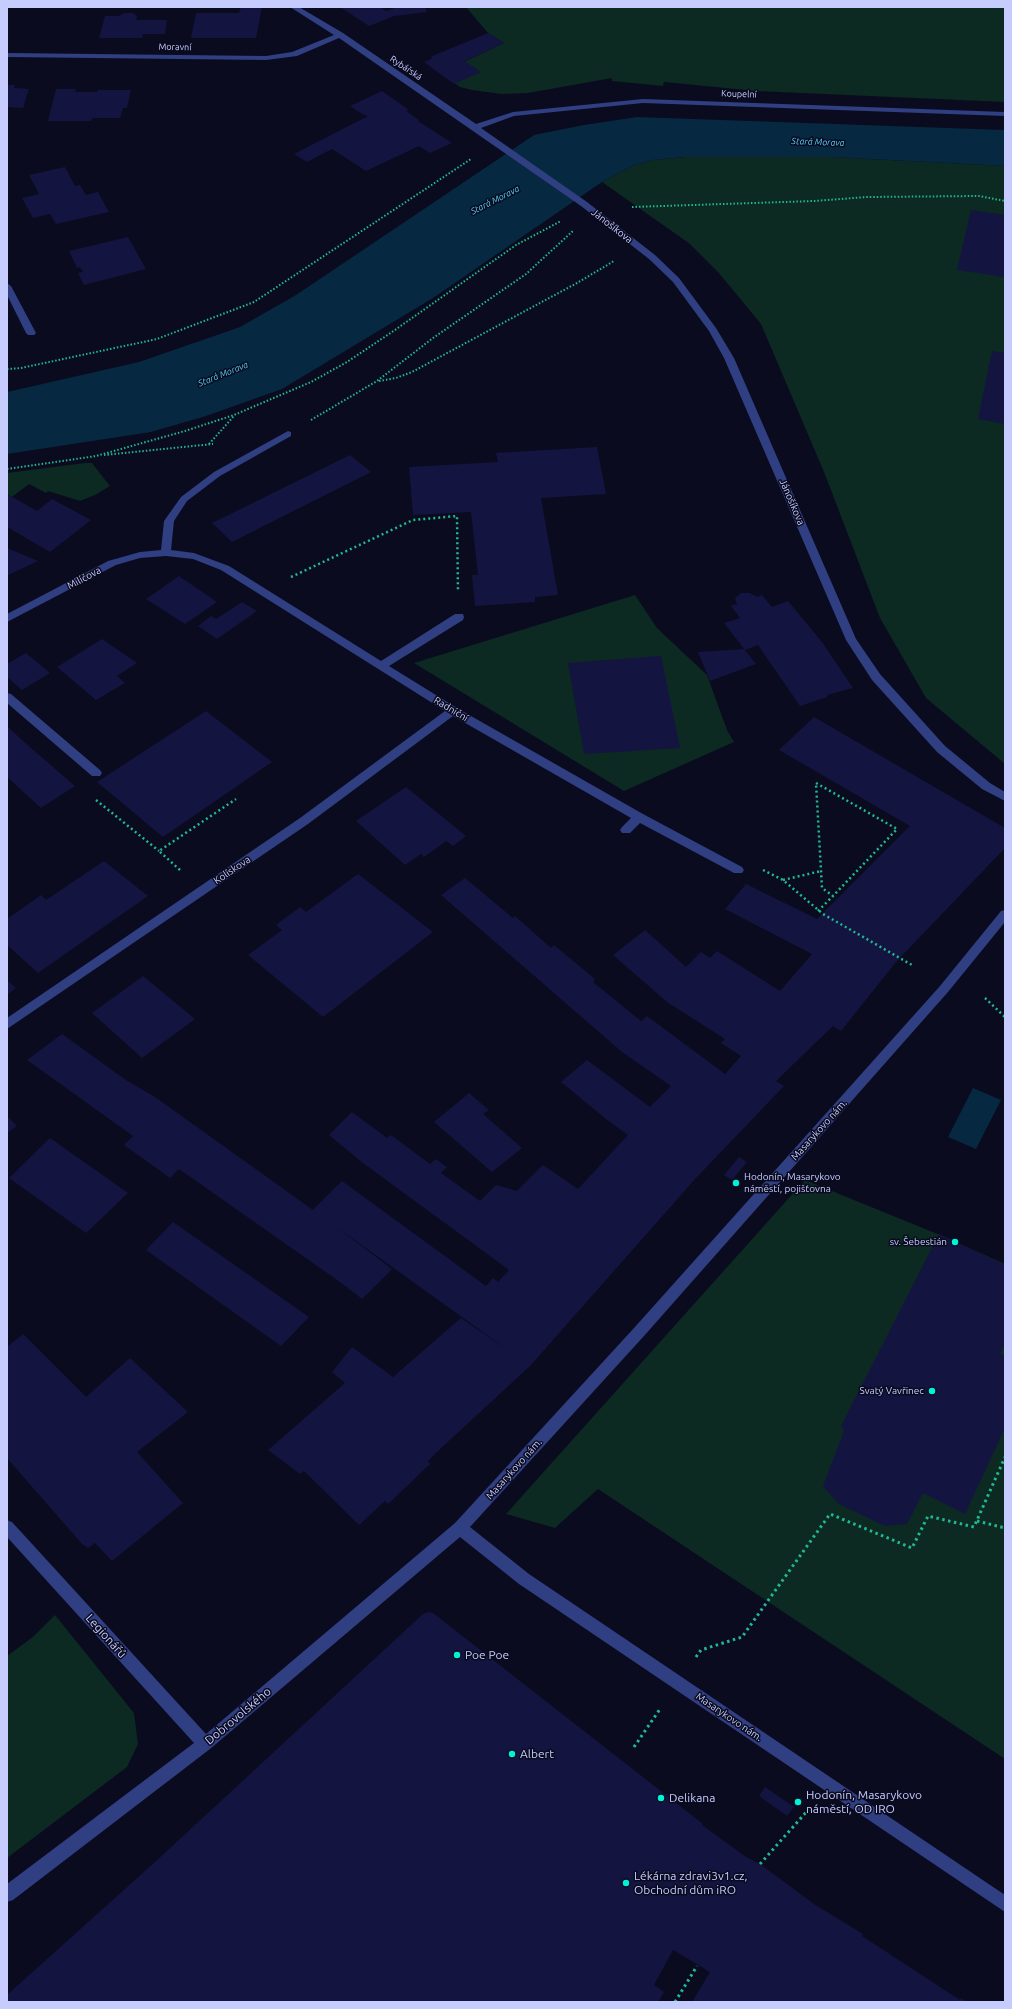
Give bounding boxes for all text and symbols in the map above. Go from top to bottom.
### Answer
street label: Moravní [158,41,192,53]
street label: Rybářská [388,53,424,83]
street label: Koupelní [721,88,757,100]
water label: Stará Morava [791,136,845,148]
water label: Stará Morava [469,183,521,217]
street label: Jánošíkova [589,206,635,246]
water label: Stará Morava [196,359,250,389]
street label: Jánošíkova [777,477,807,527]
street label: Milíčova [65,564,103,592]
street label: Radniční [432,694,470,724]
street label: Kolískova [211,853,253,887]
street label: Masarykovo nám. [789,1097,849,1163]
place label: Hodonín, Masarykovo náměstí, pojišťovna [744,1171,841,1194]
marker: Hodonín, Masarykovo náměstí, pojišťovna [731,1178,741,1188]
place label: sv. Šebestián [890,1236,947,1248]
marker: sv. Šebestián [950,1237,960,1247]
place label: Svatý Vavřinec [860,1385,924,1397]
marker: Svatý Vavřinec [927,1386,937,1396]
street label: Masarykovo nám. [484,1436,544,1502]
street label: Legionářů [83,1611,129,1661]
place label: Poe Poe [465,1648,509,1662]
marker: Poe Poe [452,1650,462,1660]
street label: Dobrovolského [202,1684,274,1748]
street label: Masarykovo nám. [693,1690,765,1744]
place label: Albert [520,1747,554,1761]
marker: Albert [507,1749,517,1759]
place label: Hodonín, Masarykovo náměstí, OD IRO [806,1788,922,1816]
place label: Delikana [669,1791,715,1805]
marker: Delikana [656,1793,666,1803]
marker: Hodonín, Masarykovo náměstí, OD IRO [793,1797,803,1807]
place label: Lékárna zdravi3v1.cz, Obchodní dům iRO [634,1869,748,1897]
marker: Lékárna zdravi3v1.cz, Obchodní dům iRO [621,1878,631,1888]

